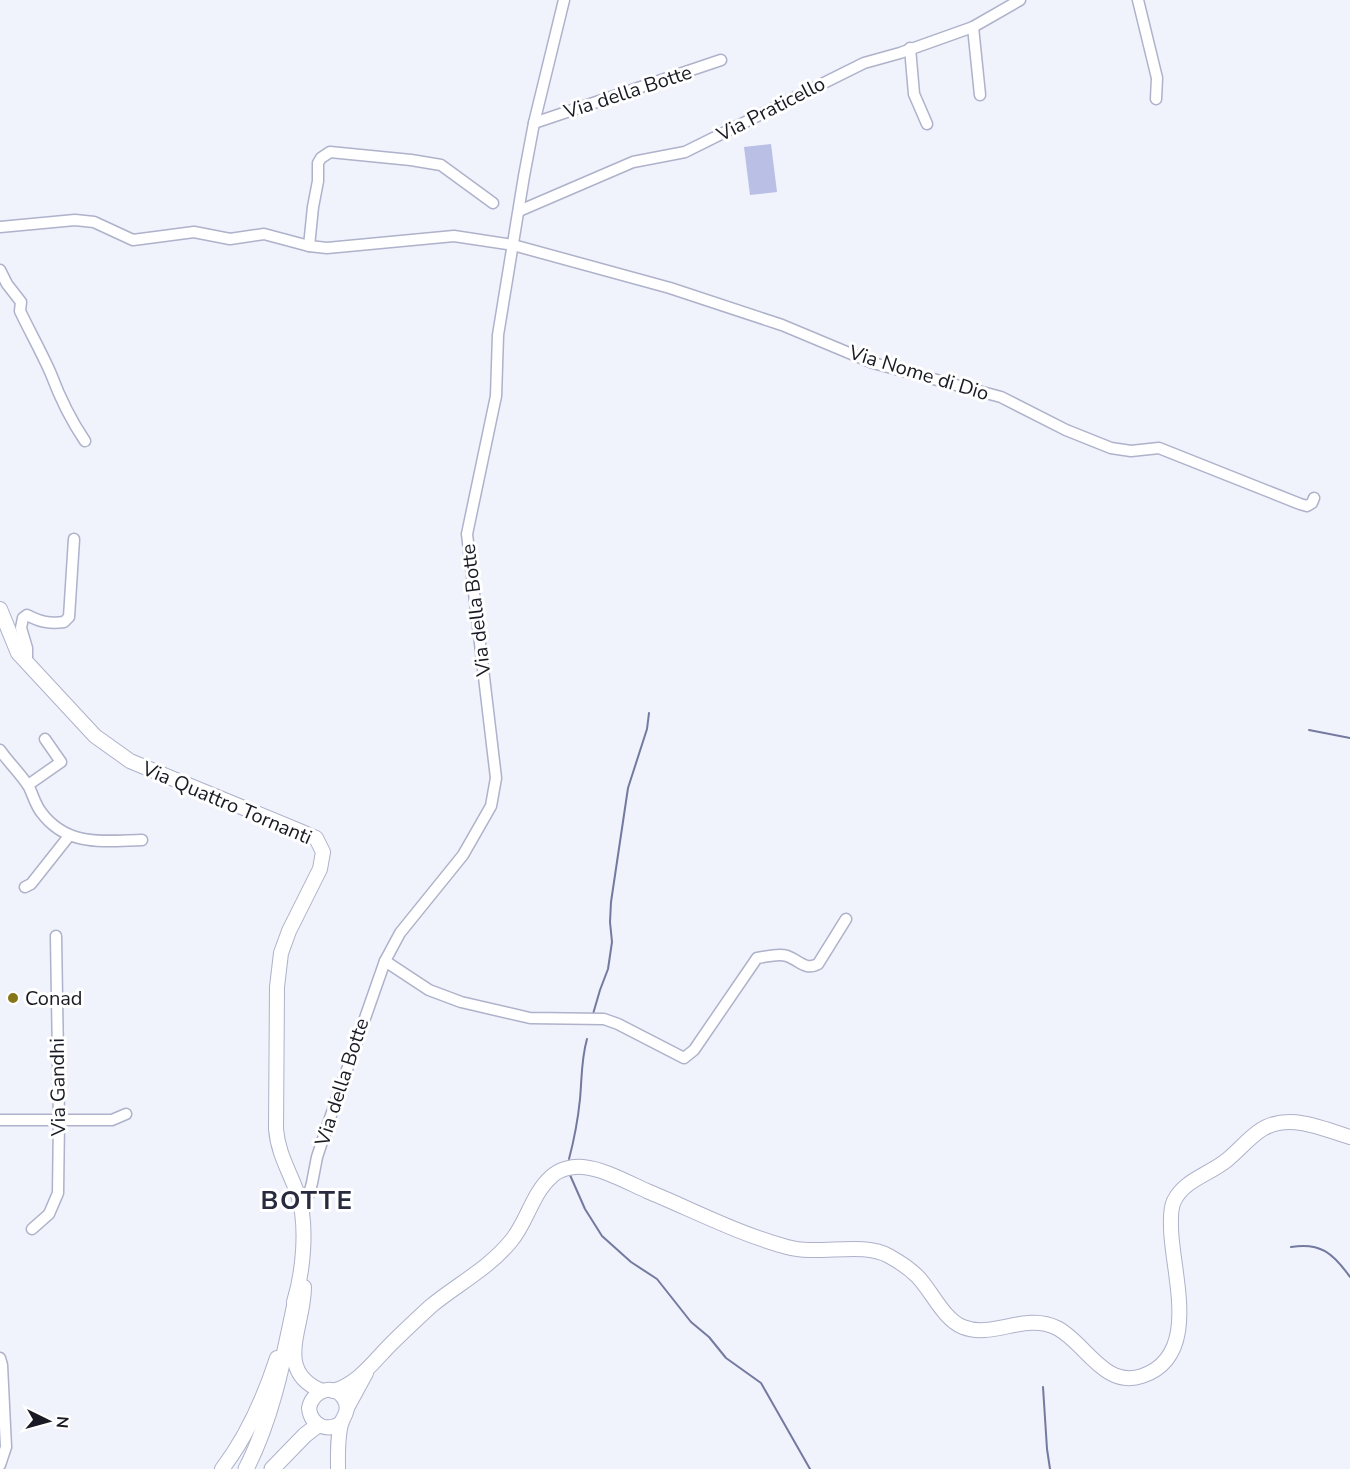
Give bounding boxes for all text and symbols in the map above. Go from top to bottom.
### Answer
street label: Via della Botte [560,59,695,126]
street label: Via Praticello [711,70,830,148]
street label: Via Nome di Dio [845,339,992,407]
street label: Via della Botte [455,542,498,679]
street label: Via Quattro Tornanti [137,755,316,851]
place label: Conad [25,985,83,1012]
marker: Conad [6,991,20,1005]
street label: Via della Botte [308,1015,375,1150]
street label: Via Gandhi [44,1038,72,1137]
district label: BOTTE [261,1183,353,1218]
north arrow [18,1391,78,1451]
text: N [50,1415,73,1429]

